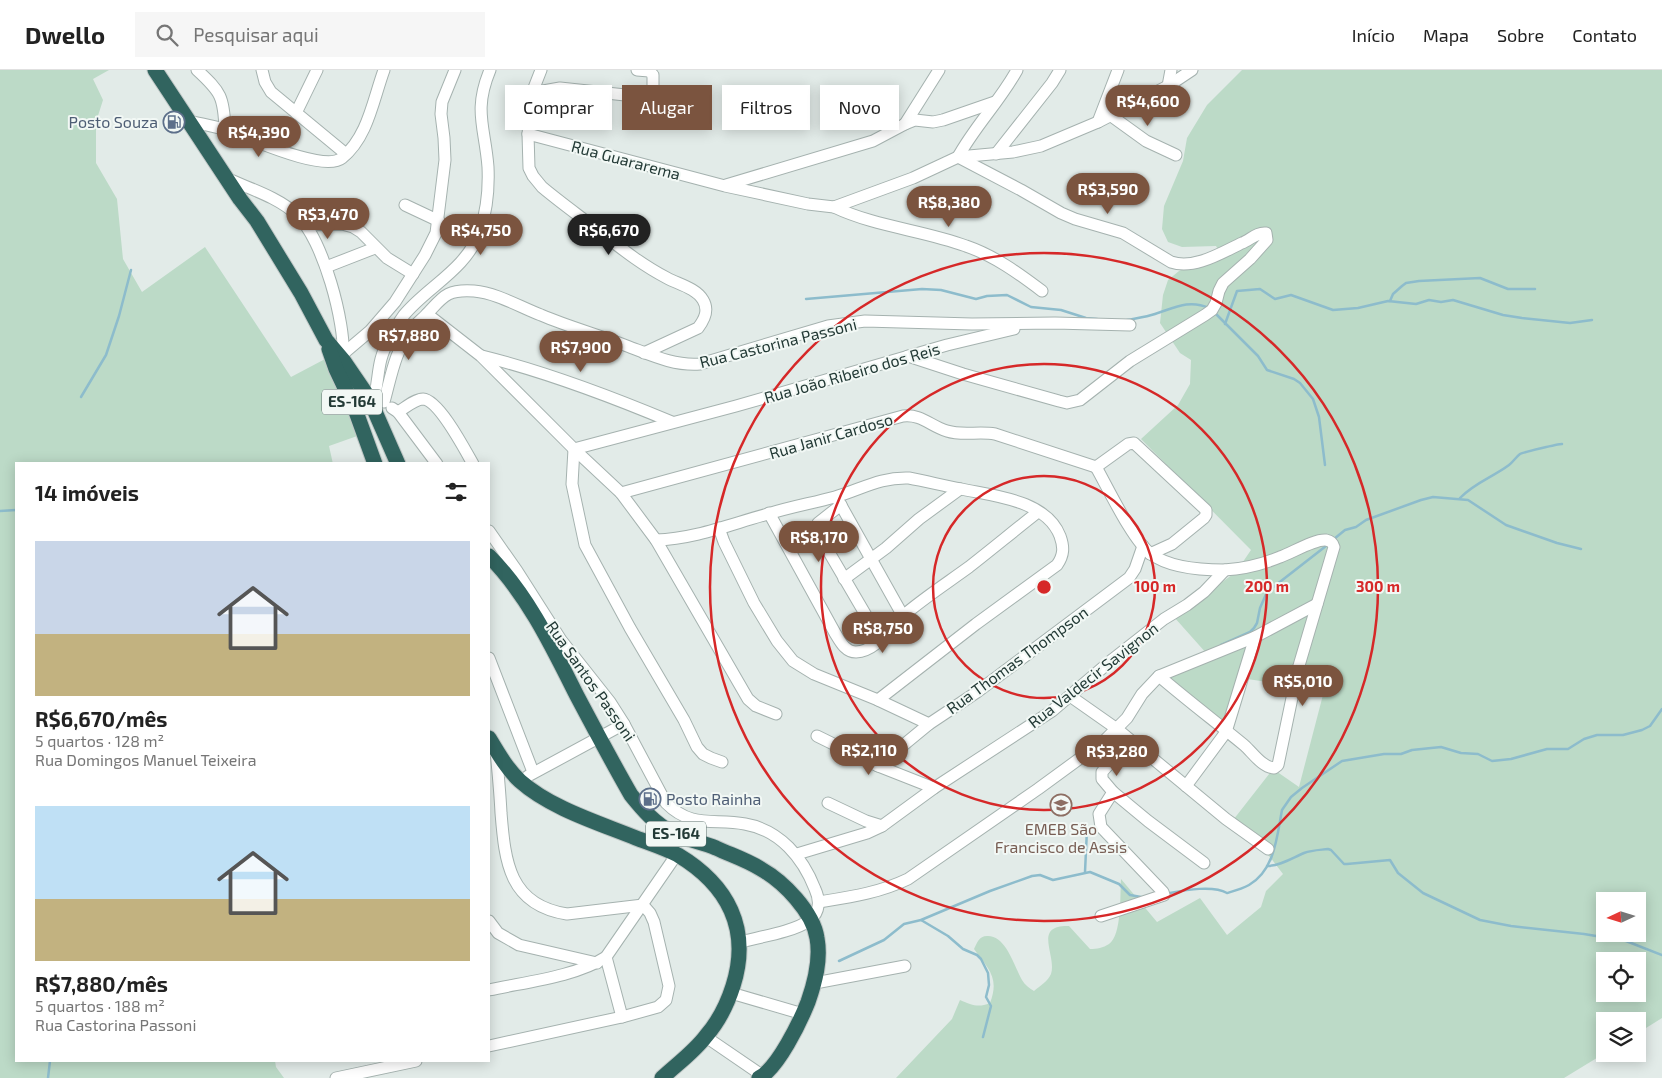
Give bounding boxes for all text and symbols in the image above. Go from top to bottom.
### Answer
search box [135,12,485,57]
text: Dwello [25,20,105,49]
icon: search [153,21,181,49]
text: Pesquisar aqui [193,23,319,46]
text: Início [1352,24,1395,46]
text: Mapa [1423,24,1469,46]
text: Sobre [1497,24,1544,46]
text: Contato [1572,24,1637,46]
chip: Comprar [505,85,612,130]
chip: Alugar [622,85,712,130]
chip: Filtros [722,85,810,130]
chip: Novo [820,85,899,130]
pin: R$4,600 [1102,85,1194,127]
text: R$4,600 [1116,91,1180,110]
fuel station icon: Posto Souza [162,110,186,134]
place label: Posto Souza [69,112,158,131]
pin: R$4,390 [213,116,305,158]
text: R$4,390 [228,122,290,141]
street label: Rua Guararema [570,136,683,183]
pin: R$3,590 [1062,172,1154,215]
text: R$3,590 [1078,179,1138,198]
pin: R$8,380 [903,186,995,228]
text: R$8,380 [918,192,980,211]
pin: R$3,470 [282,198,374,240]
text: R$3,470 [297,204,359,223]
pin: R$4,750 [435,214,527,256]
pin: R$6,670 [563,214,655,256]
text: R$4,750 [451,220,511,239]
text: R$6,670 [579,220,639,239]
street label: Rua Castorina Passoni [697,314,858,371]
pin: R$7,880 [363,318,455,361]
text: R$7,880 [378,325,440,344]
pin: R$7,900 [535,330,627,373]
text: R$7,900 [551,337,611,356]
street label: Rua João Ribeiro dos Reis [762,338,942,407]
road number: ES-164 [322,390,382,414]
street label: Rua Janir Cardoso [767,409,895,462]
icon: filters [442,478,470,506]
text: 14 imóveis [35,480,139,505]
pin: R$8,170 [773,520,865,563]
text: R$8,170 [790,527,848,546]
icon: home [208,573,298,663]
text: 100 m [1134,577,1176,595]
text: 200 m [1245,577,1289,595]
text: 300 m [1356,577,1400,595]
centre of rings [1035,578,1053,596]
street label: Rua Thomas Thompson [942,602,1091,717]
pin: R$8,750 [837,612,929,654]
street label: Rua Santos Passoni [543,617,640,744]
text: R$8,750 [853,618,913,637]
street label: Rua Valdecir Savignon [1024,618,1162,731]
pin: R$5,010 [1257,664,1349,707]
text: R$5,010 [1273,671,1333,690]
text: R$6,670/mês [35,706,167,731]
text: 5 quartos · 128 m² [35,731,164,750]
pin: R$2,110 [823,734,915,776]
pin: R$3,280 [1071,734,1163,777]
text: R$2,110 [841,740,897,759]
text: R$3,280 [1086,741,1148,760]
text: Rua Domingos Manuel Teixeira [35,750,256,769]
fuel station icon: Posto Rainha [638,787,662,811]
place label: Posto Rainha [666,789,761,808]
school or university icon: EMEB São Francisco de Assis [1049,793,1073,817]
place label: EMEB São Francisco de Assis [995,819,1127,856]
road number: ES-164 [646,822,706,846]
icon: home [208,838,298,928]
north arrow [1596,892,1646,942]
map controls [1596,892,1646,1062]
button: locate [1596,952,1646,1002]
text: R$7,880/mês [35,971,168,996]
text: 5 quartos · 188 m² [35,996,165,1015]
button: layers [1596,1012,1646,1062]
text: Rua Castorina Passoni [35,1015,196,1034]

